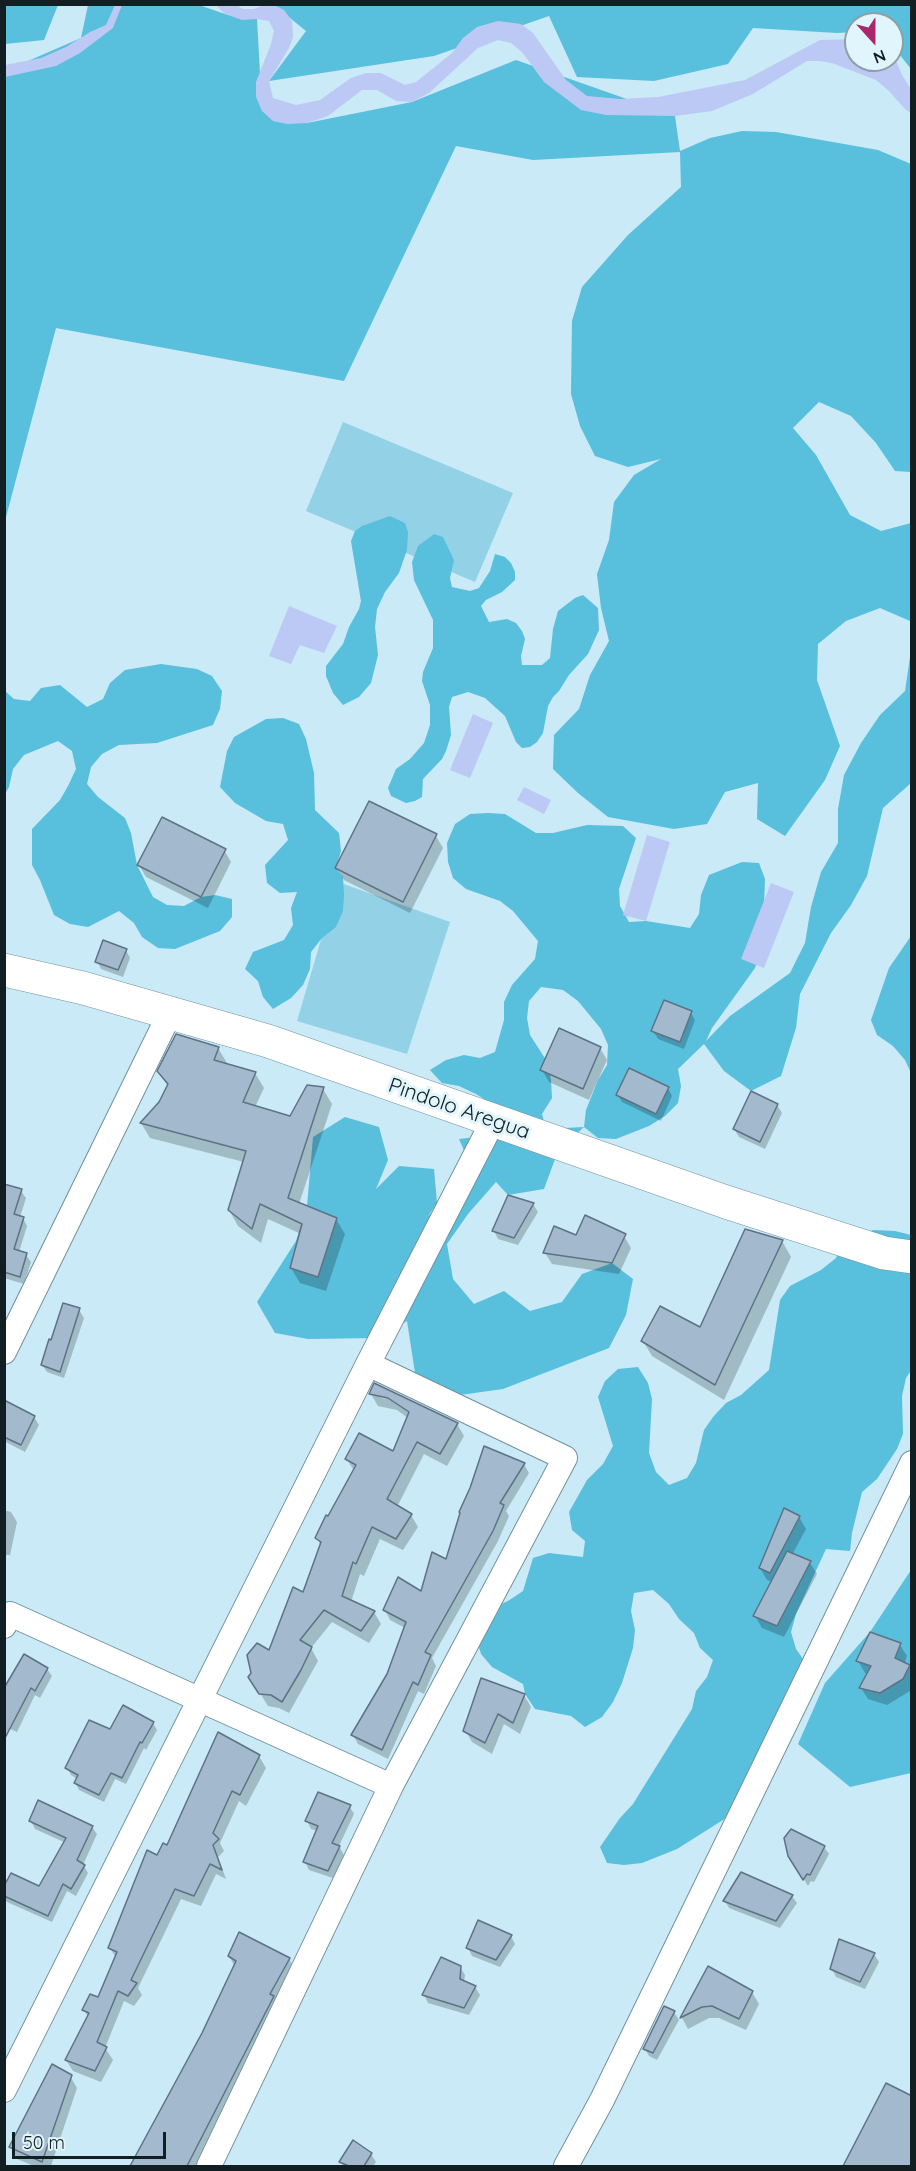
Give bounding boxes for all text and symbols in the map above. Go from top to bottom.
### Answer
north arrow [844,12,904,72]
text: N [871,45,889,68]
street label: Pindolo Aregua [385,1073,533,1145]
scale bar [15,2120,170,2158]
text: 50 m [23,2131,65,2154]

